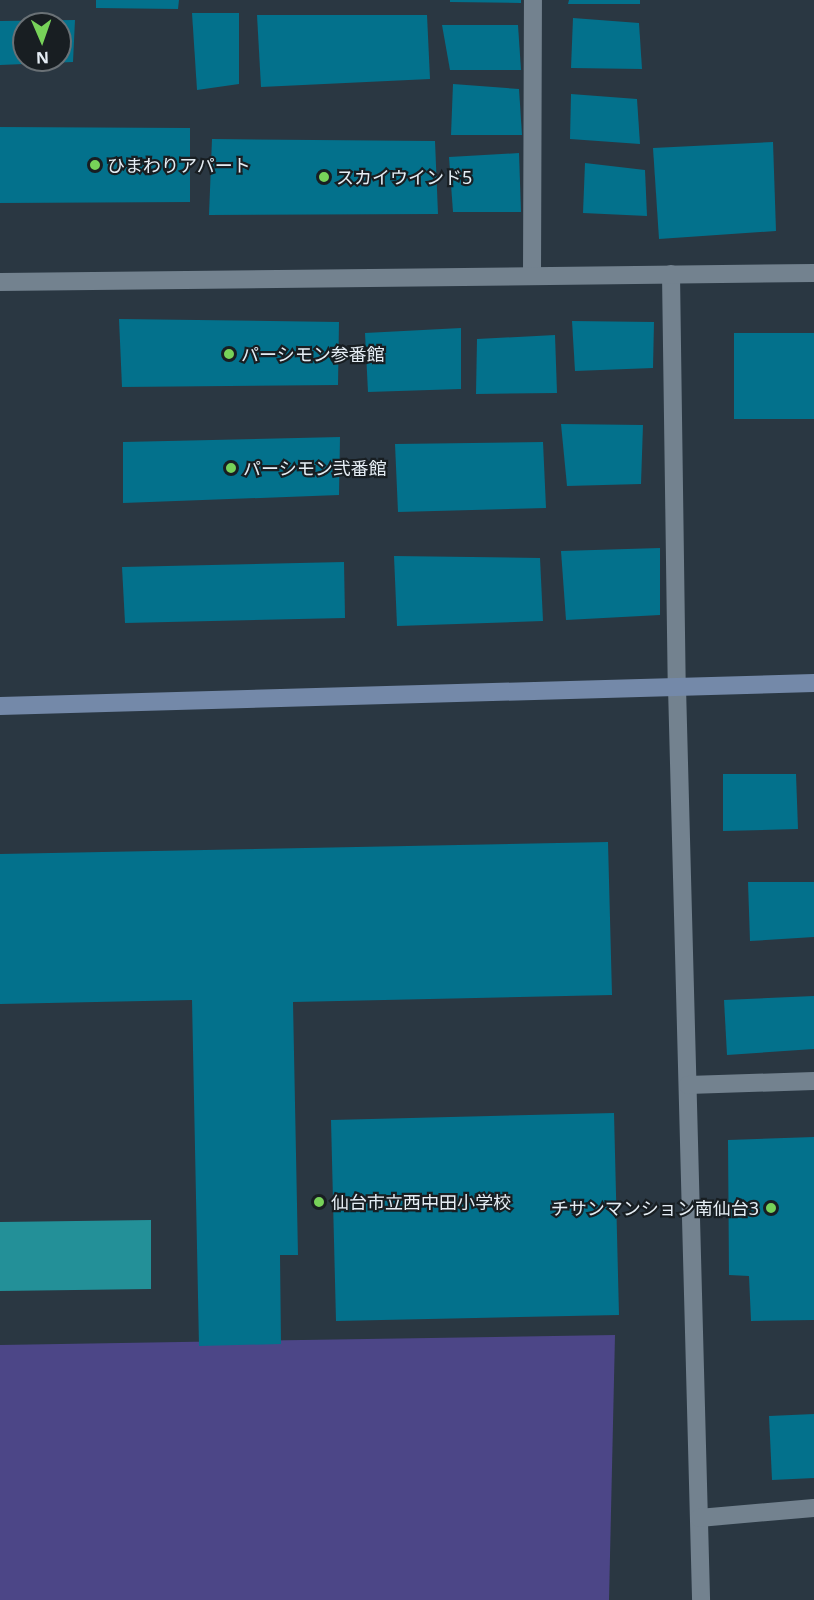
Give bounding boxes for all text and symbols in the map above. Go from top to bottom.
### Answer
north arrow [12,12,72,72]
text: N [36,47,49,69]
place label: ひまわりアパート [107,154,251,176]
marker: ひまわりアパート [88,158,102,172]
place label: スカイウインド5 [336,166,472,188]
marker: スカイウインド5 [317,170,331,184]
place label: パーシモン参番館 [241,343,385,365]
marker: パーシモン参番館 [222,347,236,361]
place label: パーシモン弐番館 [243,457,387,479]
marker: パーシモン弐番館 [224,461,238,475]
place label: 仙台市立西中田小学校 [331,1191,511,1213]
marker: 仙台市立西中田小学校 [312,1195,326,1209]
place label: チサンマンション南仙台3 [551,1197,759,1219]
marker: チサンマンション南仙台3 [764,1201,778,1215]

